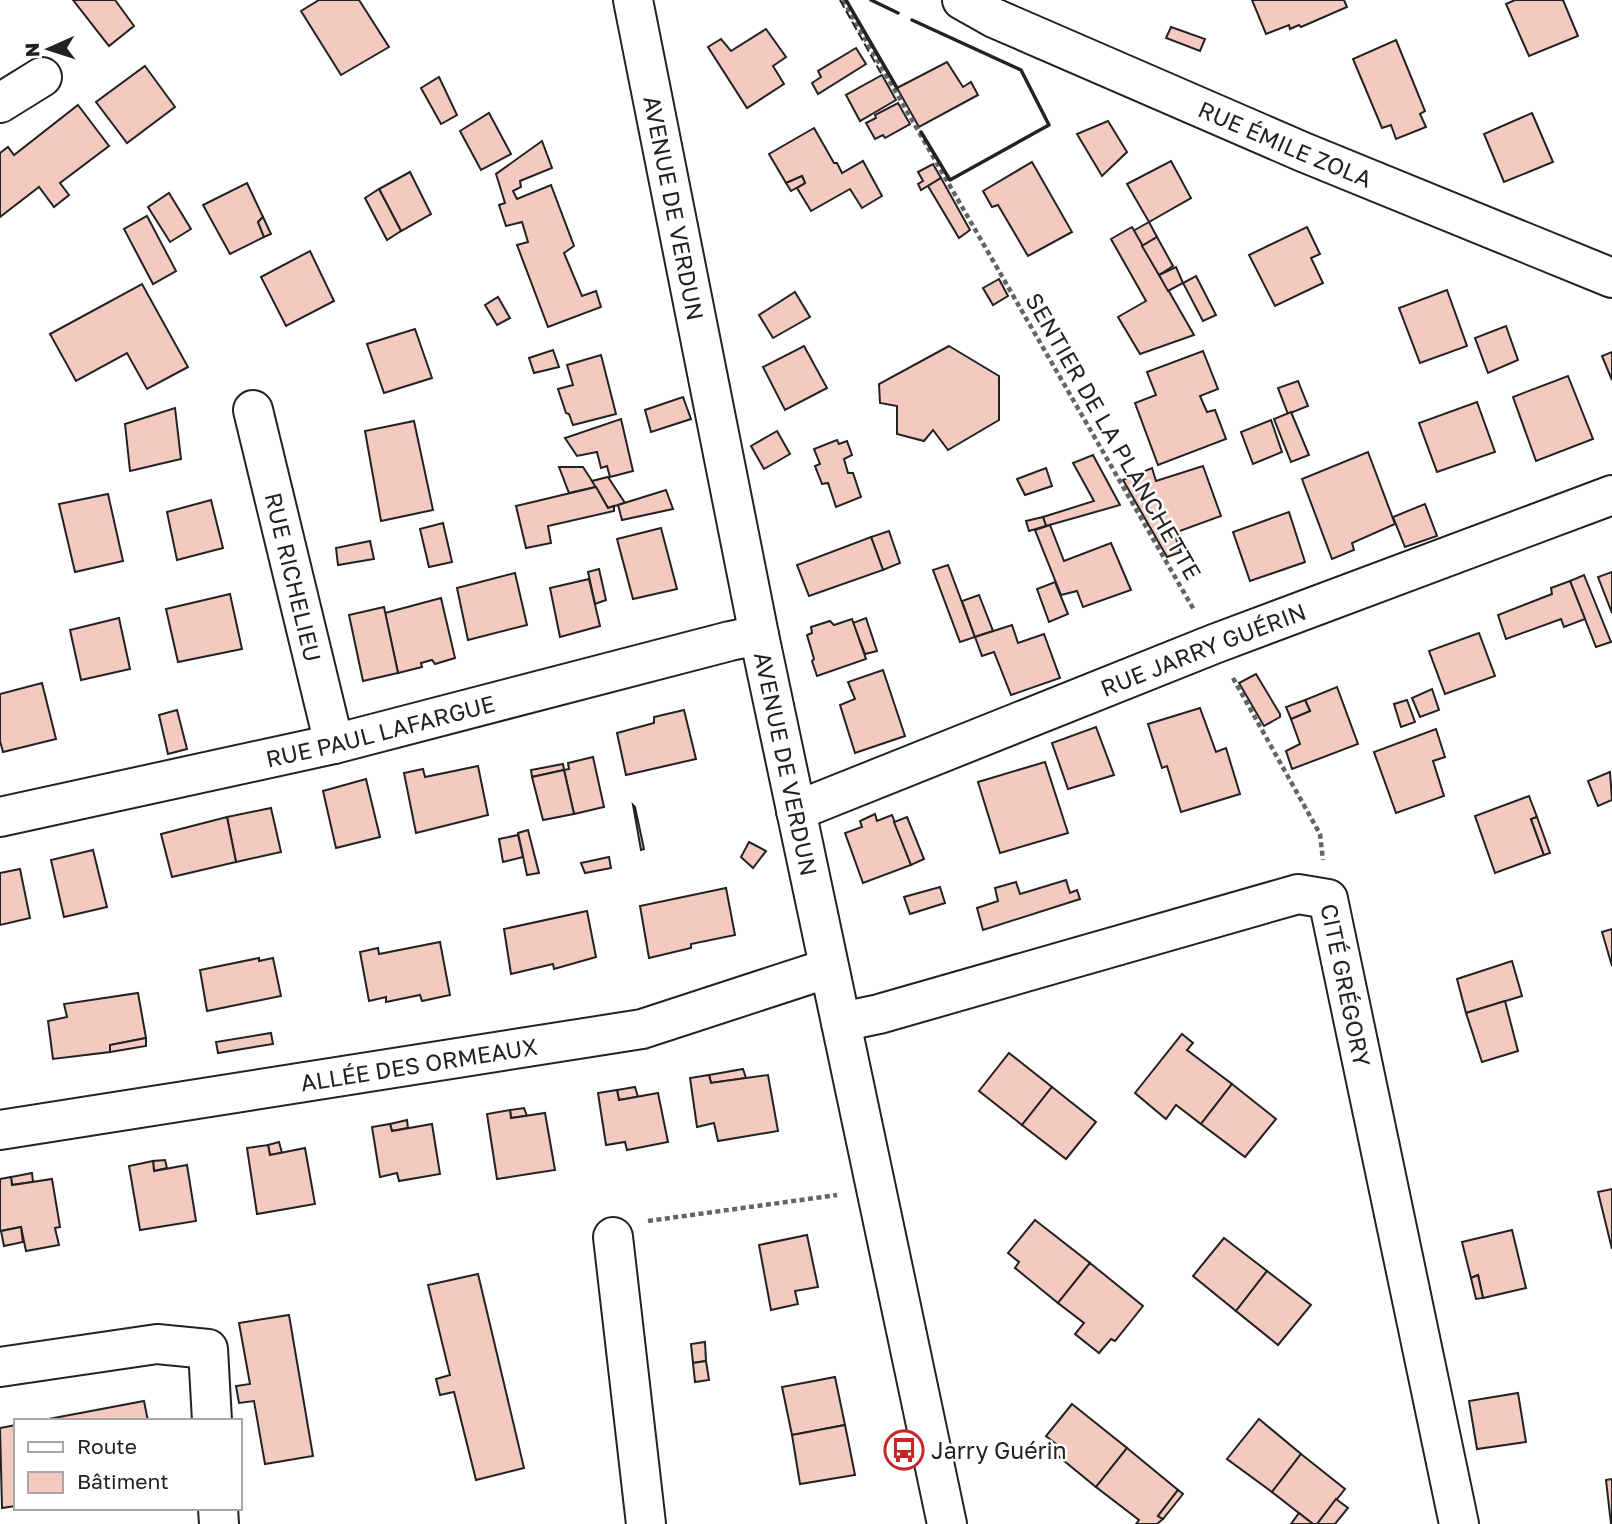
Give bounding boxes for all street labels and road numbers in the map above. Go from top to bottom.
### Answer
street label: AVENUE DE VERDUN [638,93,710,323]
street label: RUE ÉMILE ZOLA [1194,94,1376,193]
street label: SENTIER DE LA PLANCHETTE [1020,288,1208,584]
street label: RUE RICHELIEU [260,490,328,665]
street label: RUE JARRY GUÉRIN [1096,597,1310,702]
street label: AVENUE DE VERDUN [749,649,824,878]
street label: RUE PAUL LAFARGUE [263,689,498,773]
street label: CITÉ GRÉGORY [1315,901,1377,1069]
street label: ALLÉE DES ORMEAUX [298,1032,539,1097]

